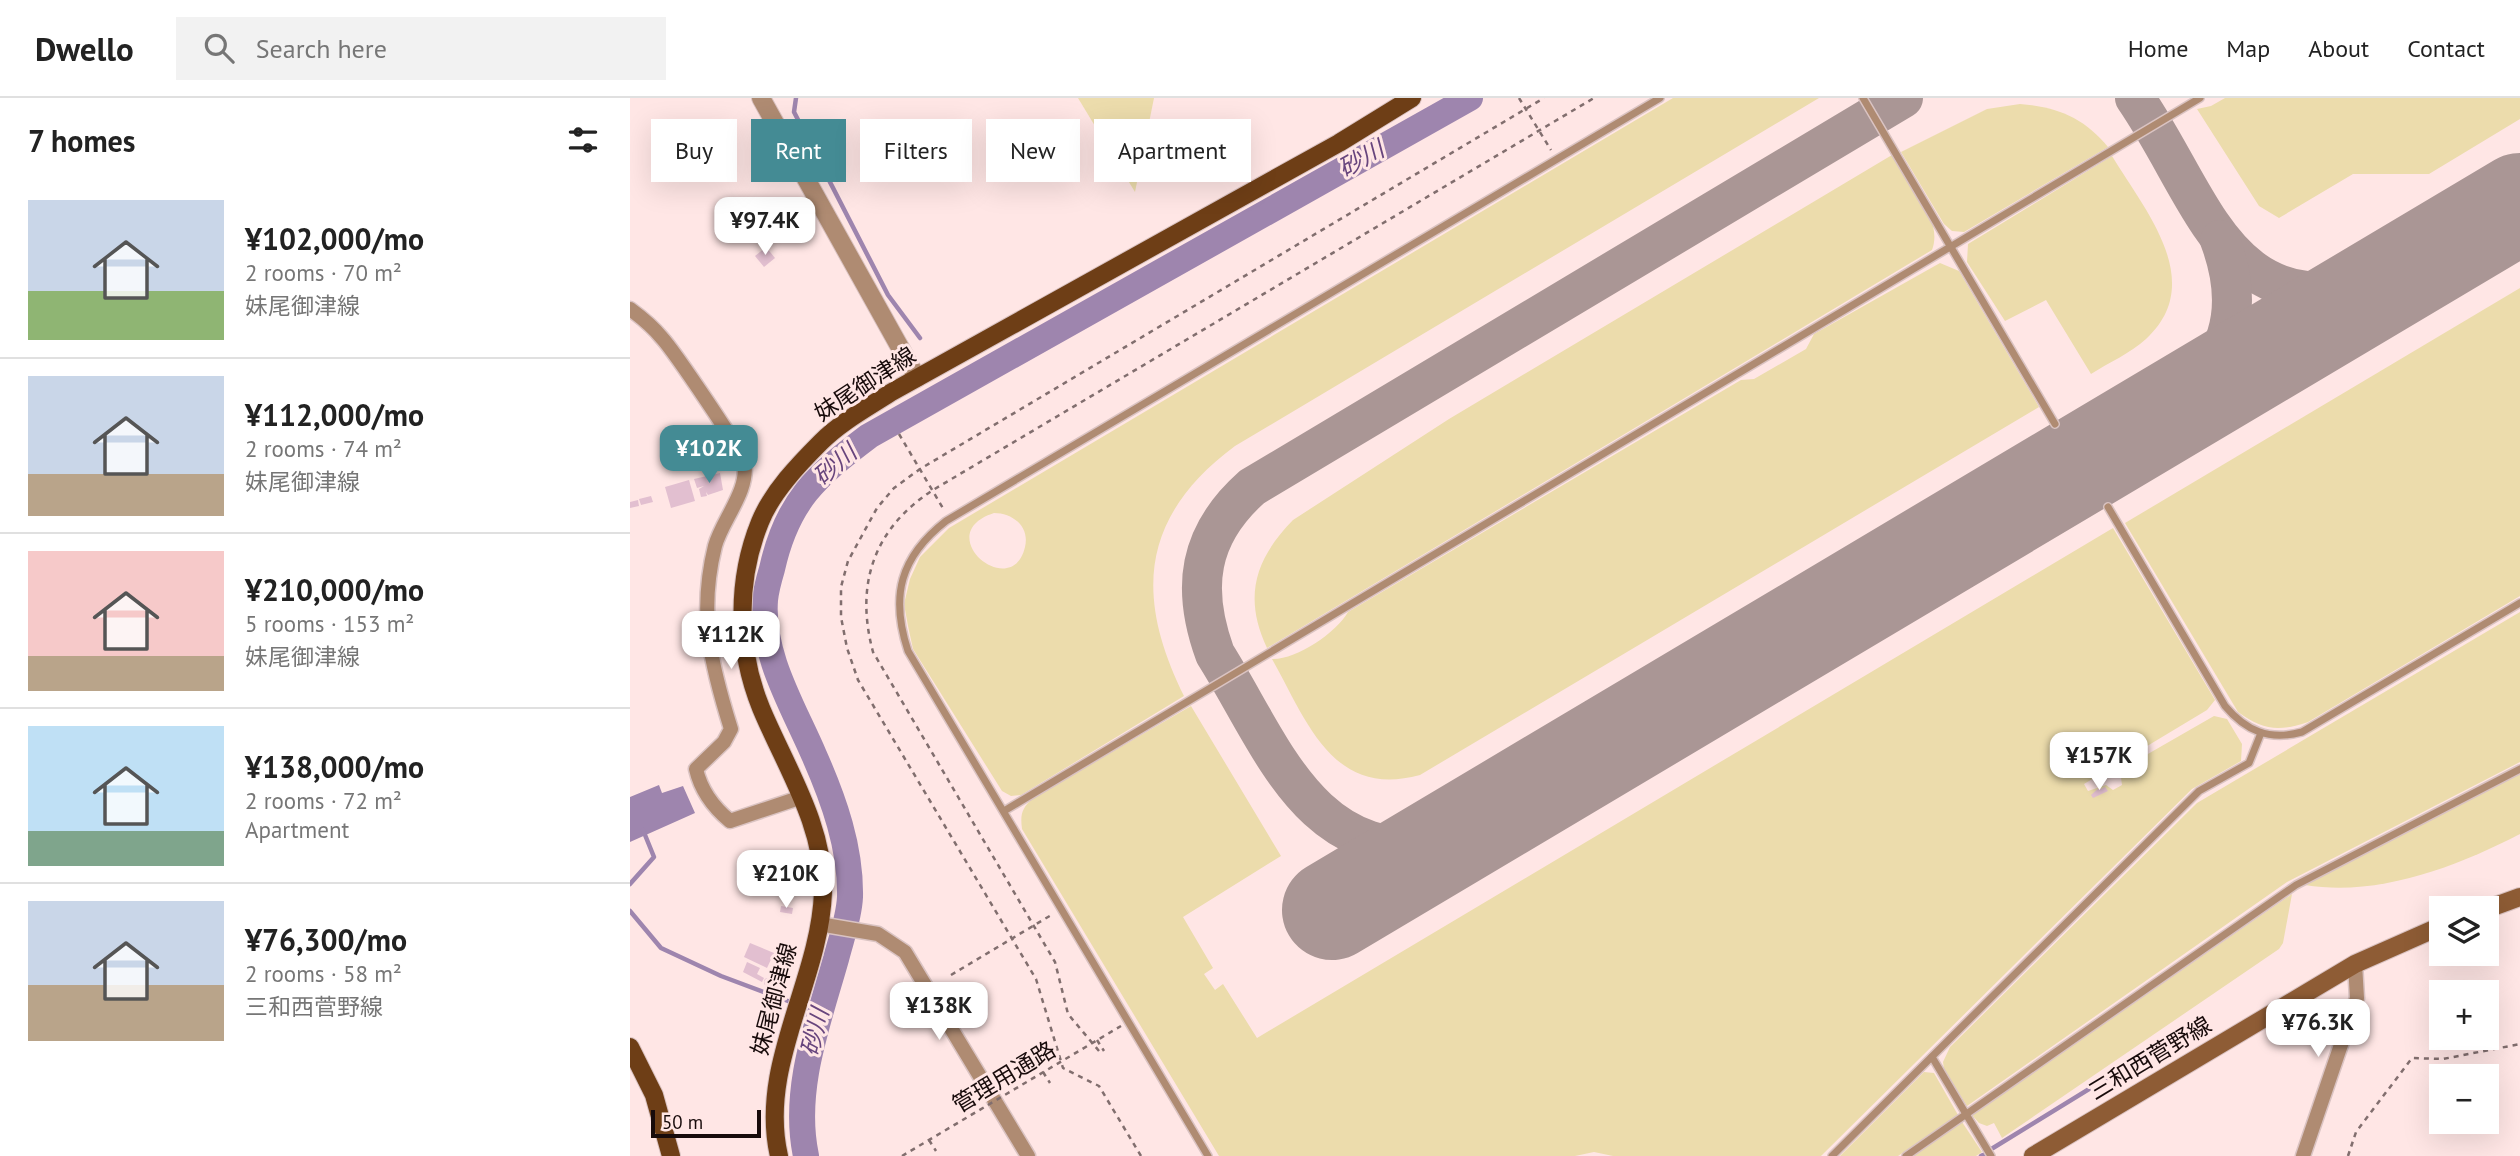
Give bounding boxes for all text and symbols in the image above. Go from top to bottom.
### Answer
search box [176,17,666,80]
text: Dwello [35,27,134,70]
icon: search [200,29,238,67]
text: Search here [256,32,387,65]
text: Home [2128,33,2188,64]
text: Map [2226,33,2270,64]
text: About [2308,33,2369,64]
text: Contact [2407,33,2485,64]
chip: Buy [651,119,737,182]
chip: Rent [751,119,846,182]
chip: Filters [860,119,972,182]
chip: New [986,119,1080,182]
chip: Apartment [1094,119,1251,182]
text: 7 homes [28,121,136,160]
icon: filters [564,121,602,159]
water label: 砂川 [1332,132,1392,184]
pin: ¥97.4K [708,198,822,257]
text: ¥97.4K [730,205,800,234]
text: ¥102,000/mo [245,219,424,258]
icon: home [84,228,168,312]
text: 2 rooms · 70 m² [245,258,402,287]
text: 妹尾御津線 [245,291,360,320]
street label: 妹尾御津線 [809,340,921,427]
text: ¥112,000/mo [245,395,424,434]
icon: home [84,404,168,488]
pin: ¥102K [660,426,758,485]
text: ¥102K [676,433,742,462]
text: 2 rooms · 74 m² [245,434,402,463]
water label: 砂川 [806,435,865,492]
text: 妹尾御津線 [245,467,360,496]
text: ¥210,000/mo [245,570,424,609]
icon: home [84,579,168,663]
text: 5 rooms · 153 m² [245,609,414,638]
pin: ¥112K [682,612,780,671]
text: ¥112K [698,619,764,648]
text: 妹尾御津線 [245,642,360,671]
pin: ¥157K [2050,732,2148,792]
text: ¥157K [2066,740,2132,769]
text: ¥138,000/mo [245,747,424,786]
icon: home [84,754,168,838]
text: 2 rooms · 72 m² [245,786,402,815]
text: Apartment [245,815,349,844]
pin: ¥210K [737,850,835,910]
text: ¥210K [753,858,819,887]
map controls [2429,896,2499,1134]
button: layers [2429,896,2499,966]
text: ¥76,300/mo [245,920,407,959]
icon: home [84,929,168,1013]
street label: 妹尾御津線 [745,940,802,1058]
text: 2 rooms · 58 m² [245,959,402,988]
button: + [2429,980,2499,1050]
pin: ¥138K [890,982,988,1042]
text: ¥138K [906,990,972,1019]
text: 三和西菅野線 [245,992,383,1021]
pin: ¥76.3K [2261,1000,2375,1059]
water label: 砂川 [794,1002,836,1059]
text: ¥76.3K [2282,1007,2354,1036]
street label: 三和西菅野線 [2083,1010,2216,1106]
street label: 管理用通路 [947,1035,1060,1119]
button: − [2429,1064,2499,1134]
scale bar [651,1107,761,1139]
text: 50 m [662,1110,703,1134]

